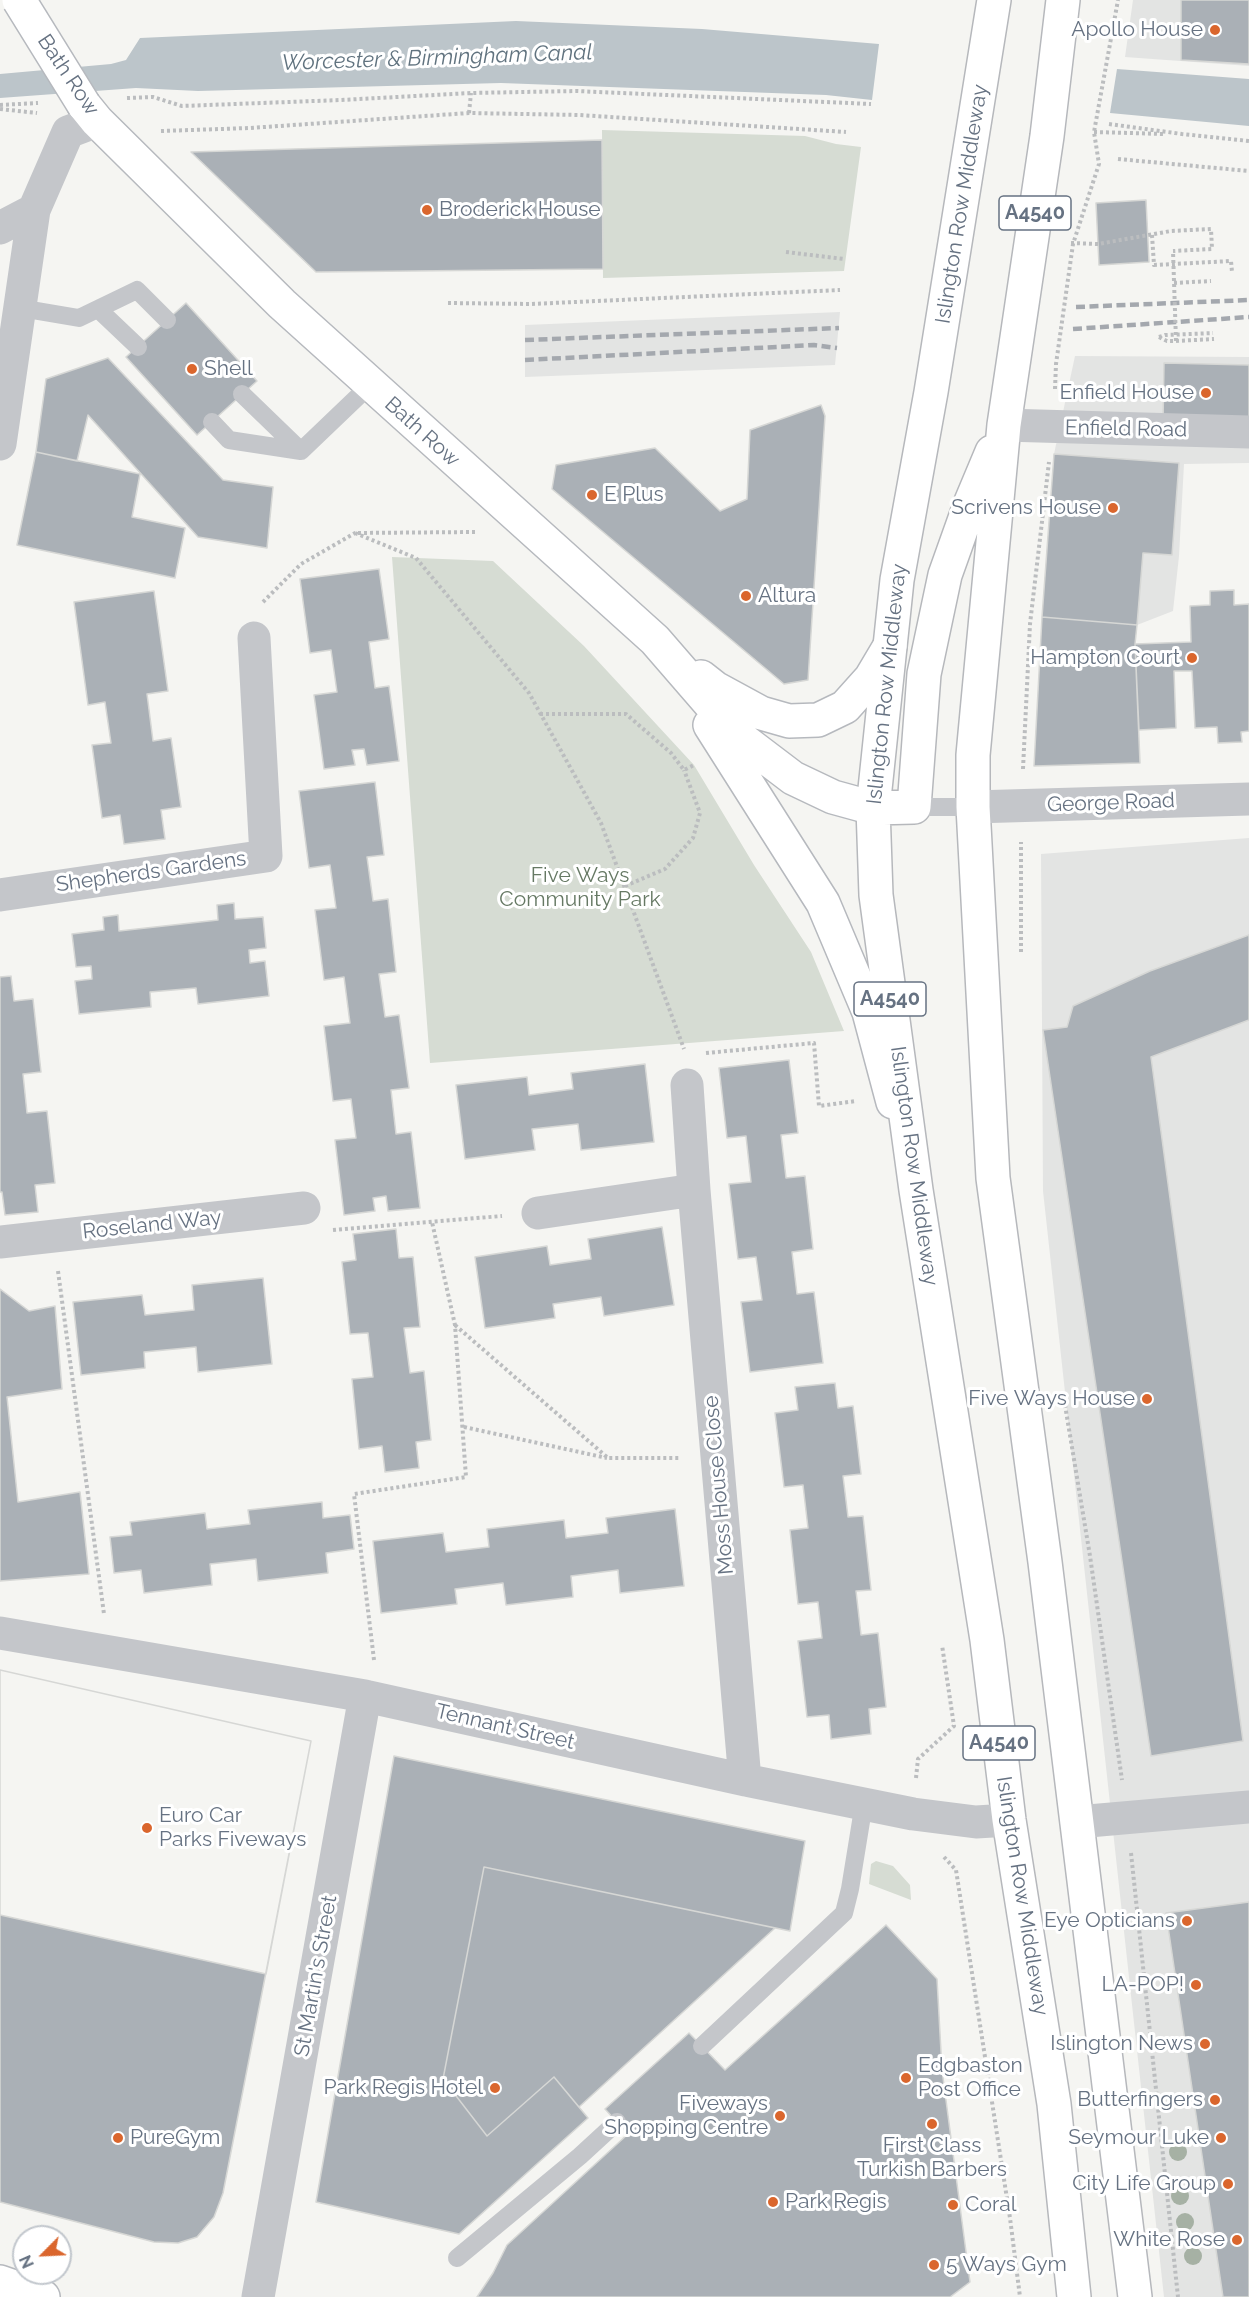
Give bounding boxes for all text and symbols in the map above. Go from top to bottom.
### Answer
place label: Apollo House [1071,17,1203,43]
marker: Apollo House [1208,23,1222,37]
street label: Bath Row [32,30,104,120]
water label: Worcester & Birmingham Canal [281,39,593,77]
street label: Islington Row Middleway [931,83,993,325]
road number: A4540 [999,196,1071,230]
place label: Broderick House [439,197,601,223]
marker: Broderick House [420,203,434,217]
place label: Shell [204,356,253,382]
marker: Shell [185,362,199,376]
place label: Enfield House [1059,380,1194,406]
marker: Enfield House [1199,386,1213,400]
street label: Bath Row [379,392,465,472]
street label: Enfield Road [1065,415,1187,443]
place label: E Plus [604,482,664,508]
marker: E Plus [585,488,599,502]
place label: Scrivens House [951,495,1101,521]
marker: Scrivens House [1106,501,1120,515]
street label: Islington Row Middleway [862,562,912,806]
place label: Altura [758,583,816,609]
marker: Altura [739,589,753,603]
place label: Hampton Court [1030,645,1180,671]
marker: Hampton Court [1185,651,1199,665]
street label: George Road [1047,788,1175,818]
street label: Shepherds Gardens [54,846,248,898]
park label: Five Ways Community Park [499,863,661,913]
road number: A4540 [854,982,926,1016]
street label: Islington Row Middleway [885,1045,943,1287]
street label: Roseland Way [81,1205,223,1245]
place label: Five Ways House [968,1386,1135,1412]
marker: Five Ways House [1140,1392,1154,1406]
street label: Moss House Close [699,1394,739,1576]
street label: Tennant Street [433,1699,577,1755]
road number: A4540 [963,1726,1035,1760]
street label: Islington Row Middleway [991,1775,1053,2017]
place label: Euro Car Parks Fiveways [159,1803,306,1853]
marker: Euro Car Parks Fiveways [140,1821,154,1835]
street label: St Martin's Street [289,1893,343,2059]
place label: Eye Opticians [1044,1908,1175,1934]
marker: Eye Opticians [1180,1914,1194,1928]
place label: LA-POP! [1102,1972,1184,1998]
marker: LA-POP! [1189,1978,1203,1992]
place label: Islington News [1050,2031,1193,2057]
marker: Islington News [1198,2037,1212,2051]
place label: Edgbaston Post Office [918,2053,1023,2103]
marker: Edgbaston Post Office [899,2071,913,2085]
place label: Park Regis Hotel [323,2075,483,2101]
marker: Park Regis Hotel [488,2081,502,2095]
place label: Butterfingers [1077,2087,1203,2113]
place label: Fiveways Shopping Centre [604,2091,768,2141]
marker: Butterfingers [1208,2093,1222,2107]
marker: Fiveways Shopping Centre [773,2109,787,2123]
marker: First Class Turkish Barbers [925,2117,939,2131]
place label: PureGym [130,2125,220,2151]
place label: Seymour Luke [1068,2125,1209,2151]
marker: PureGym [111,2131,125,2145]
marker: Seymour Luke [1214,2131,1228,2145]
place label: First Class Turkish Barbers [857,2133,1007,2183]
place label: City Life Group [1072,2171,1216,2197]
marker: City Life Group [1221,2177,1235,2191]
place label: Park Regis [785,2189,887,2215]
place label: Coral [965,2192,1016,2218]
marker: Park Regis [766,2195,780,2209]
marker: Coral [946,2198,960,2212]
north arrow [12,2225,72,2285]
place label: White Rose [1113,2227,1225,2253]
marker: White Rose [1230,2233,1244,2247]
text: N [16,2252,38,2271]
place label: 5 Ways Gym [946,2252,1067,2278]
marker: 5 Ways Gym [927,2258,941,2272]

